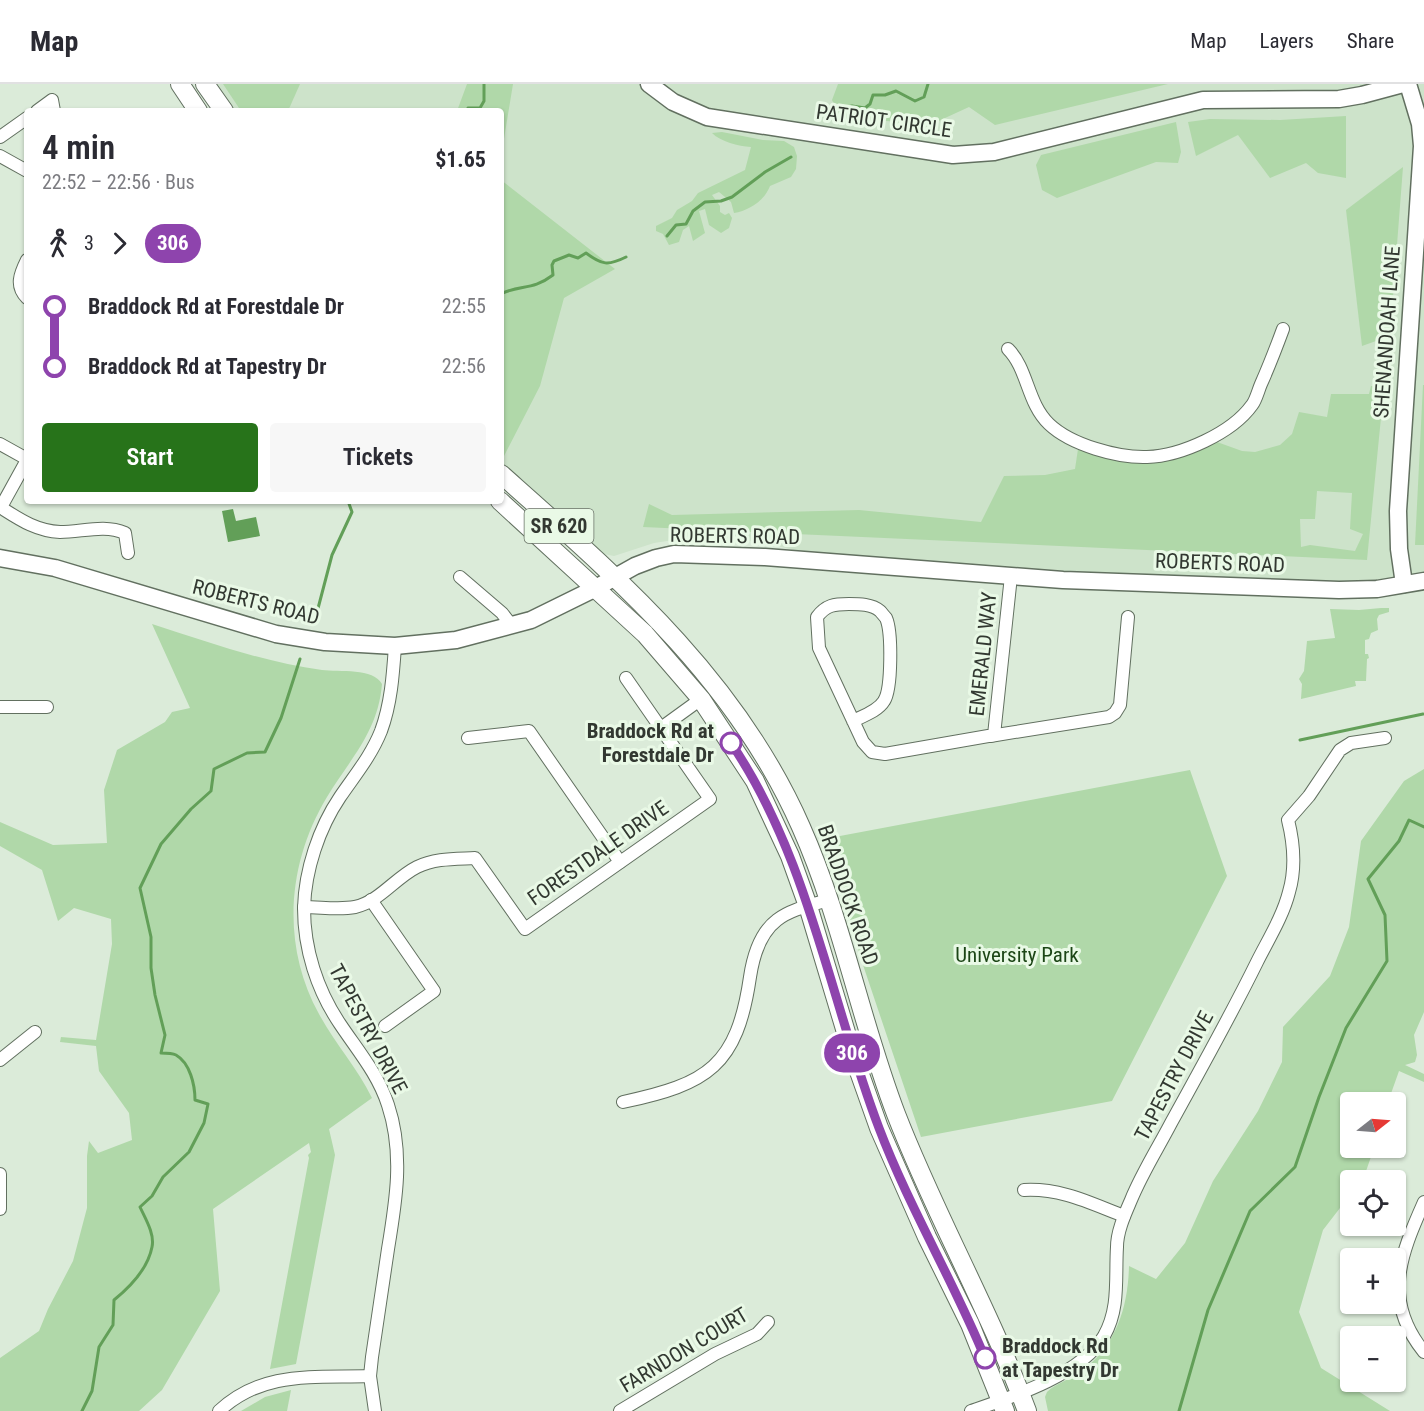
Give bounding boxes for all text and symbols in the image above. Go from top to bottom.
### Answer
text: Map [30,25,78,58]
text: Map [1190,29,1227,53]
text: Layers [1260,29,1314,53]
text: Share [1347,29,1394,53]
street label: PATRIOT CIRCLE [815,100,953,142]
text: 4 min [42,128,115,167]
text: $1.65 [435,147,486,172]
text: 22:52 – 22:56 · Bus [42,170,195,194]
icon: walk [42,227,75,260]
icon: forward [103,227,136,260]
text: 3 [84,231,94,255]
text: 306 [157,231,189,255]
street label: SHENANDOAH LANE [1369,245,1405,419]
text: Braddock Rd at Forestdale Dr [88,294,344,319]
text: 22:55 [442,294,486,318]
text: Braddock Rd at Tapestry Dr [88,354,327,379]
text: 22:56 [442,354,486,378]
button: Start [42,423,258,492]
button: Tickets [270,423,486,492]
road number: SR 620 [524,509,594,543]
street label: ROBERTS ROAD [670,523,800,549]
street label: ROBERTS ROAD [1155,549,1285,577]
street label: ROBERTS ROAD [190,575,322,629]
street label: EMERALD WAY [965,591,1001,717]
place label: Braddock Rd at Forestdale Dr [587,719,714,767]
marker: Braddock Rd at Forestdale Dr [720,732,742,754]
street label: FORESTDALE DRIVE [523,796,673,910]
street label: BRADDOCK ROAD [813,822,883,968]
park label: University Park [955,943,1079,967]
street label: TAPESTRY DRIVE [324,960,412,1098]
street label: TAPESTRY DRIVE [1130,1007,1218,1145]
line badge: 306 [818,1034,886,1072]
text: 306 [836,1041,868,1065]
north arrow [1340,1092,1406,1158]
map controls [1340,1092,1406,1392]
button: locate [1340,1170,1406,1236]
button: + [1340,1248,1406,1314]
street label: FARNDON COURT [616,1302,752,1398]
button: − [1340,1326,1406,1392]
place label: Braddock Rd at Tapestry Dr [1002,1334,1119,1382]
marker: Braddock Rd at Tapestry Dr [974,1347,996,1369]

